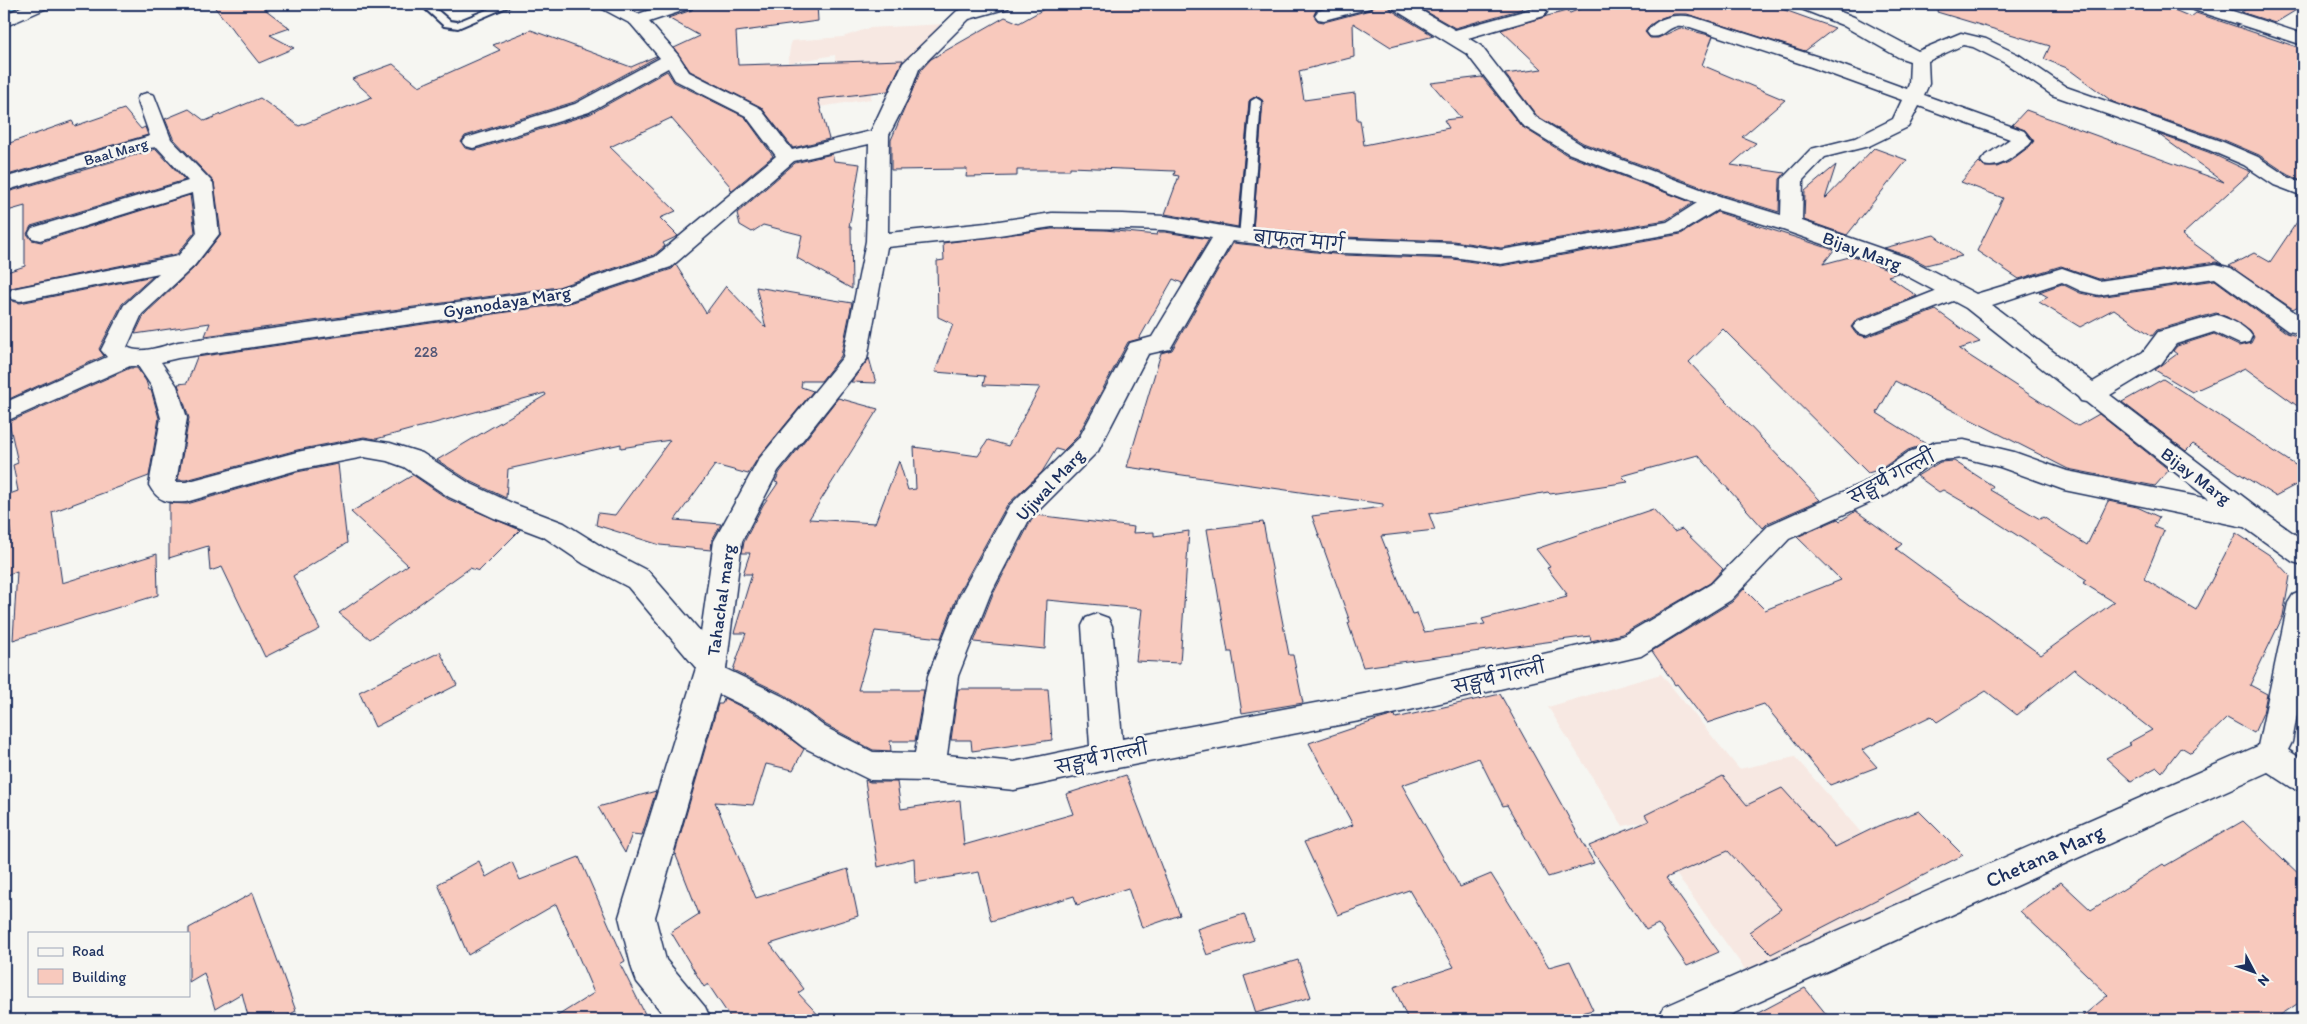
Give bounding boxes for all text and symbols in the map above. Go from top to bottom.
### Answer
street label: Baal Marg [82,134,150,170]
street label: बाफल मार्ग [1252,223,1347,256]
street label: Bijay Marg [1820,227,1905,276]
street label: Gyanodaya Marg [442,281,573,323]
house number: 228 [414,343,438,361]
street label: सङ्घर्ष गल्ली [1843,442,1940,511]
street label: Bijay Marg [2157,442,2236,510]
street label: Ujjwal Marg [1011,444,1089,526]
street label: Tahachal marg [702,542,740,657]
street label: सङ्घर्ष गल्ली [1449,653,1549,700]
street label: सङ्घर्ष गल्ली [1052,734,1152,781]
street label: Chetana Marg [1982,818,2108,893]
legend [28,932,190,996]
text: Road [72,942,105,960]
north arrow [2230,946,2280,996]
text: Building [72,968,126,986]
text: N [2254,971,2273,989]

